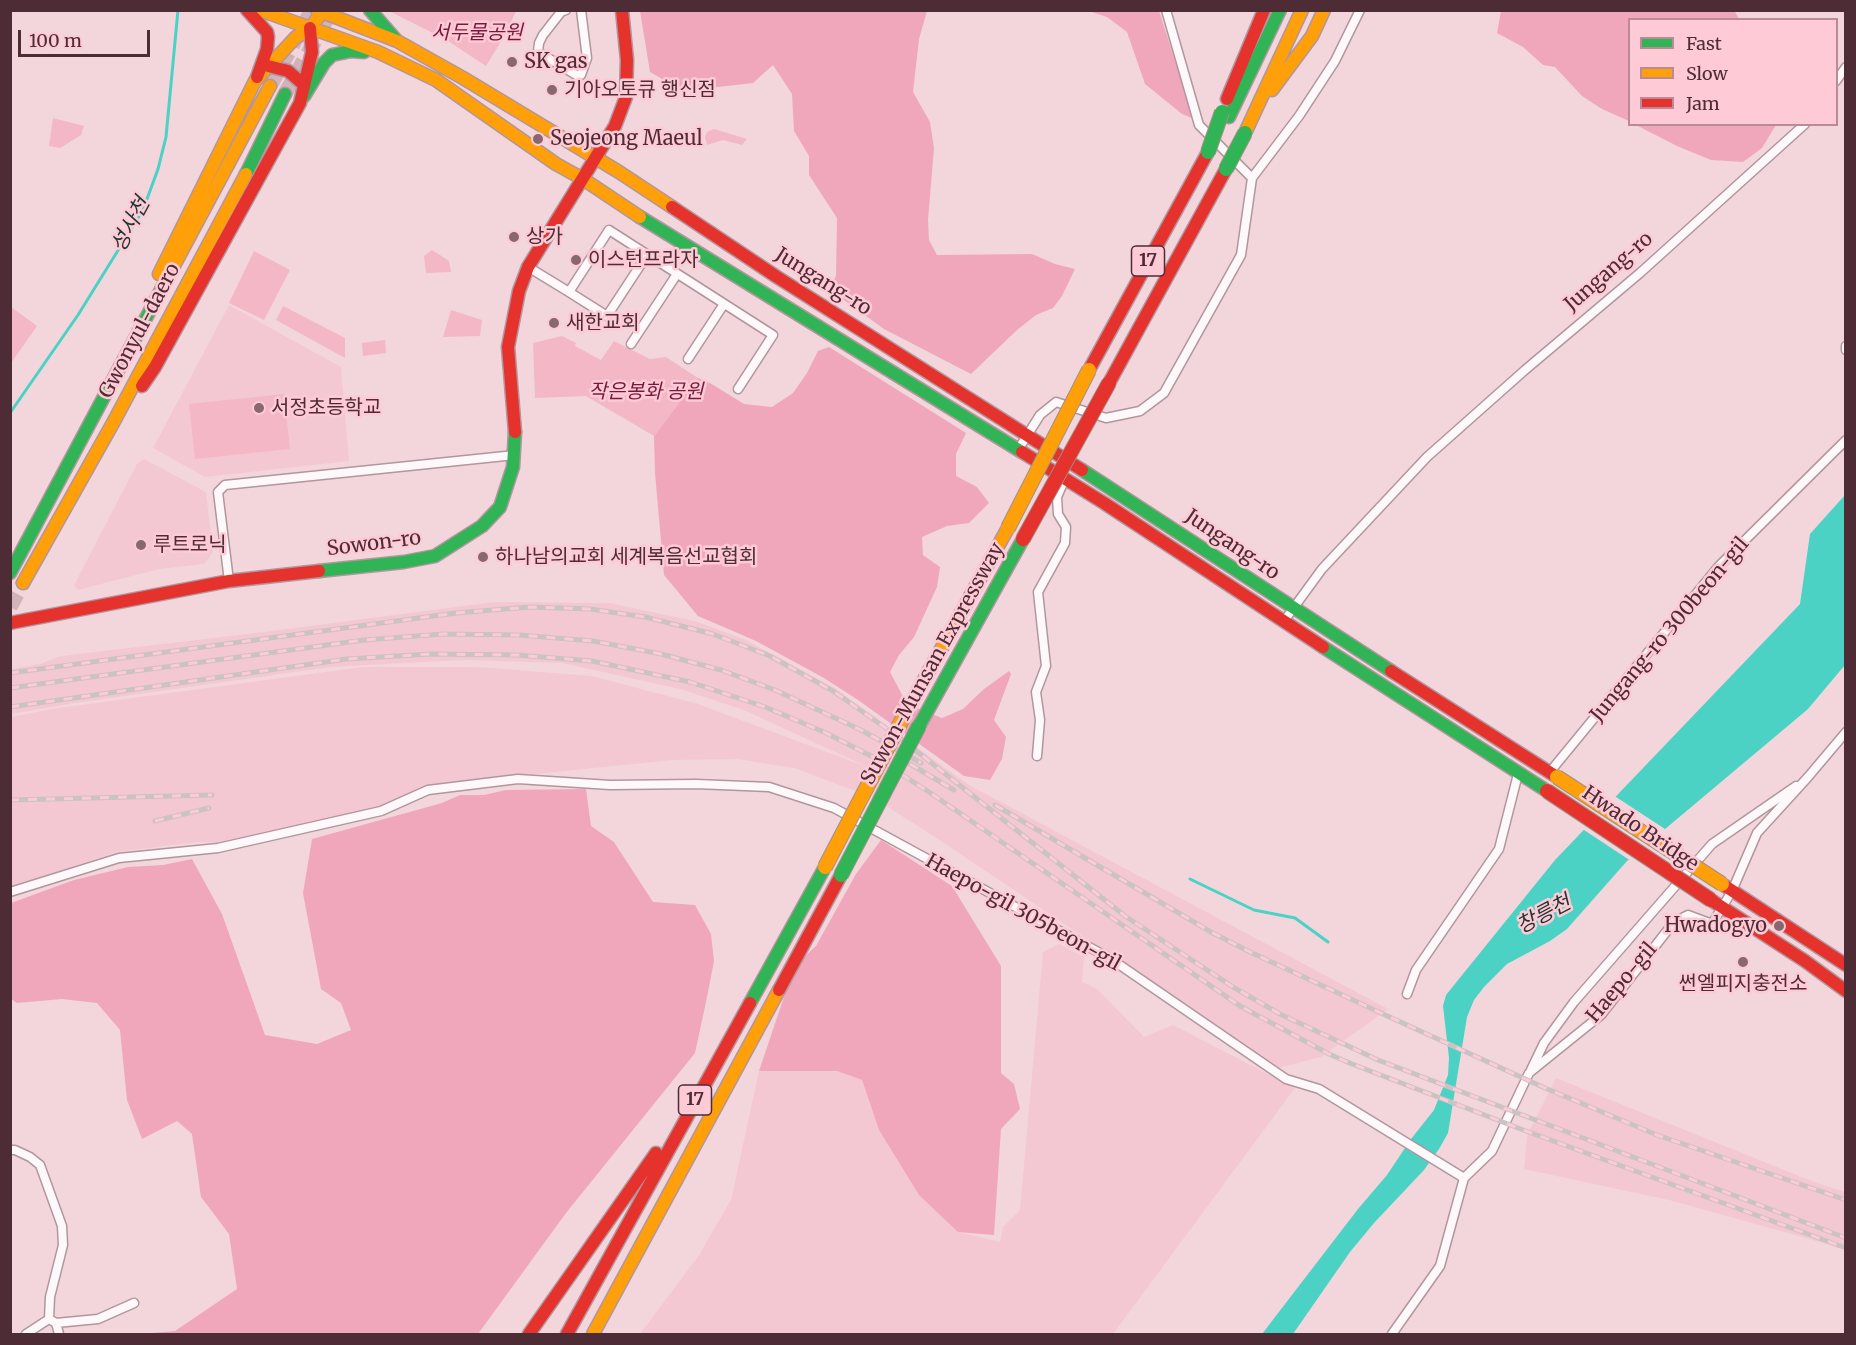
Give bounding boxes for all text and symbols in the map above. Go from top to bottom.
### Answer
scale bar [21,18,153,56]
legend [1628,18,1838,126]
park label: 서두물공원 [431,21,523,45]
text: 100 m [29,29,82,52]
text: Fast [1686,32,1722,55]
place label: SK gas [524,50,587,74]
marker: SK gas [505,55,519,69]
text: Slow [1686,62,1728,85]
place label: 기아오토큐 행신점 [564,78,716,102]
marker: 기아오토큐 행신점 [545,83,559,97]
text: Jam [1686,92,1720,115]
place label: Seojeong Maeul [550,127,703,151]
marker: Seojeong Maeul [531,132,545,146]
water label: 성사천 [106,193,156,257]
place label: 상가 [526,225,563,249]
street label: Jungang-ro [1560,227,1658,317]
marker: 상가 [507,230,521,244]
street label: Jungang-ro [770,243,876,321]
road number: 17 [1132,246,1164,276]
place label: 이스턴프라자 [588,248,698,272]
marker: 이스턴프라자 [569,253,583,267]
street label: Gwonyul-daero [94,259,186,403]
place label: 새한교회 [566,311,640,335]
marker: 새한교회 [547,316,561,330]
park label: 작은봉화 공원 [589,380,703,404]
place label: 서정초등학교 [271,396,381,420]
marker: 서정초등학교 [252,401,266,415]
street label: Jungang-ro [1180,505,1284,585]
street label: Sowon-ro [326,526,422,562]
place label: 루트로닉 [153,533,227,557]
street label: Jungang-ro 300beon-gil [1586,533,1754,727]
marker: 루트로닉 [134,538,148,552]
street label: Suwon-Munsan Expressway [856,539,1010,789]
place label: 하나남의교회 세계복음선교협회 [495,545,757,569]
marker: 하나남의교회 세계복음선교협회 [476,550,490,564]
street label: Hwado Bridge [1577,781,1703,877]
street label: Haepo-gil 305beon-gil [921,849,1125,977]
water label: 창릉천 [1512,890,1576,940]
place label: Hwadogyo [1664,914,1767,938]
marker: Hwadogyo [1772,919,1786,933]
street label: Haepo-gil [1582,938,1662,1028]
marker: 썬엘피지충전소 [1736,955,1750,969]
place label: 썬엘피지충전소 [1679,972,1807,996]
road number: 17 [678,1085,712,1115]

